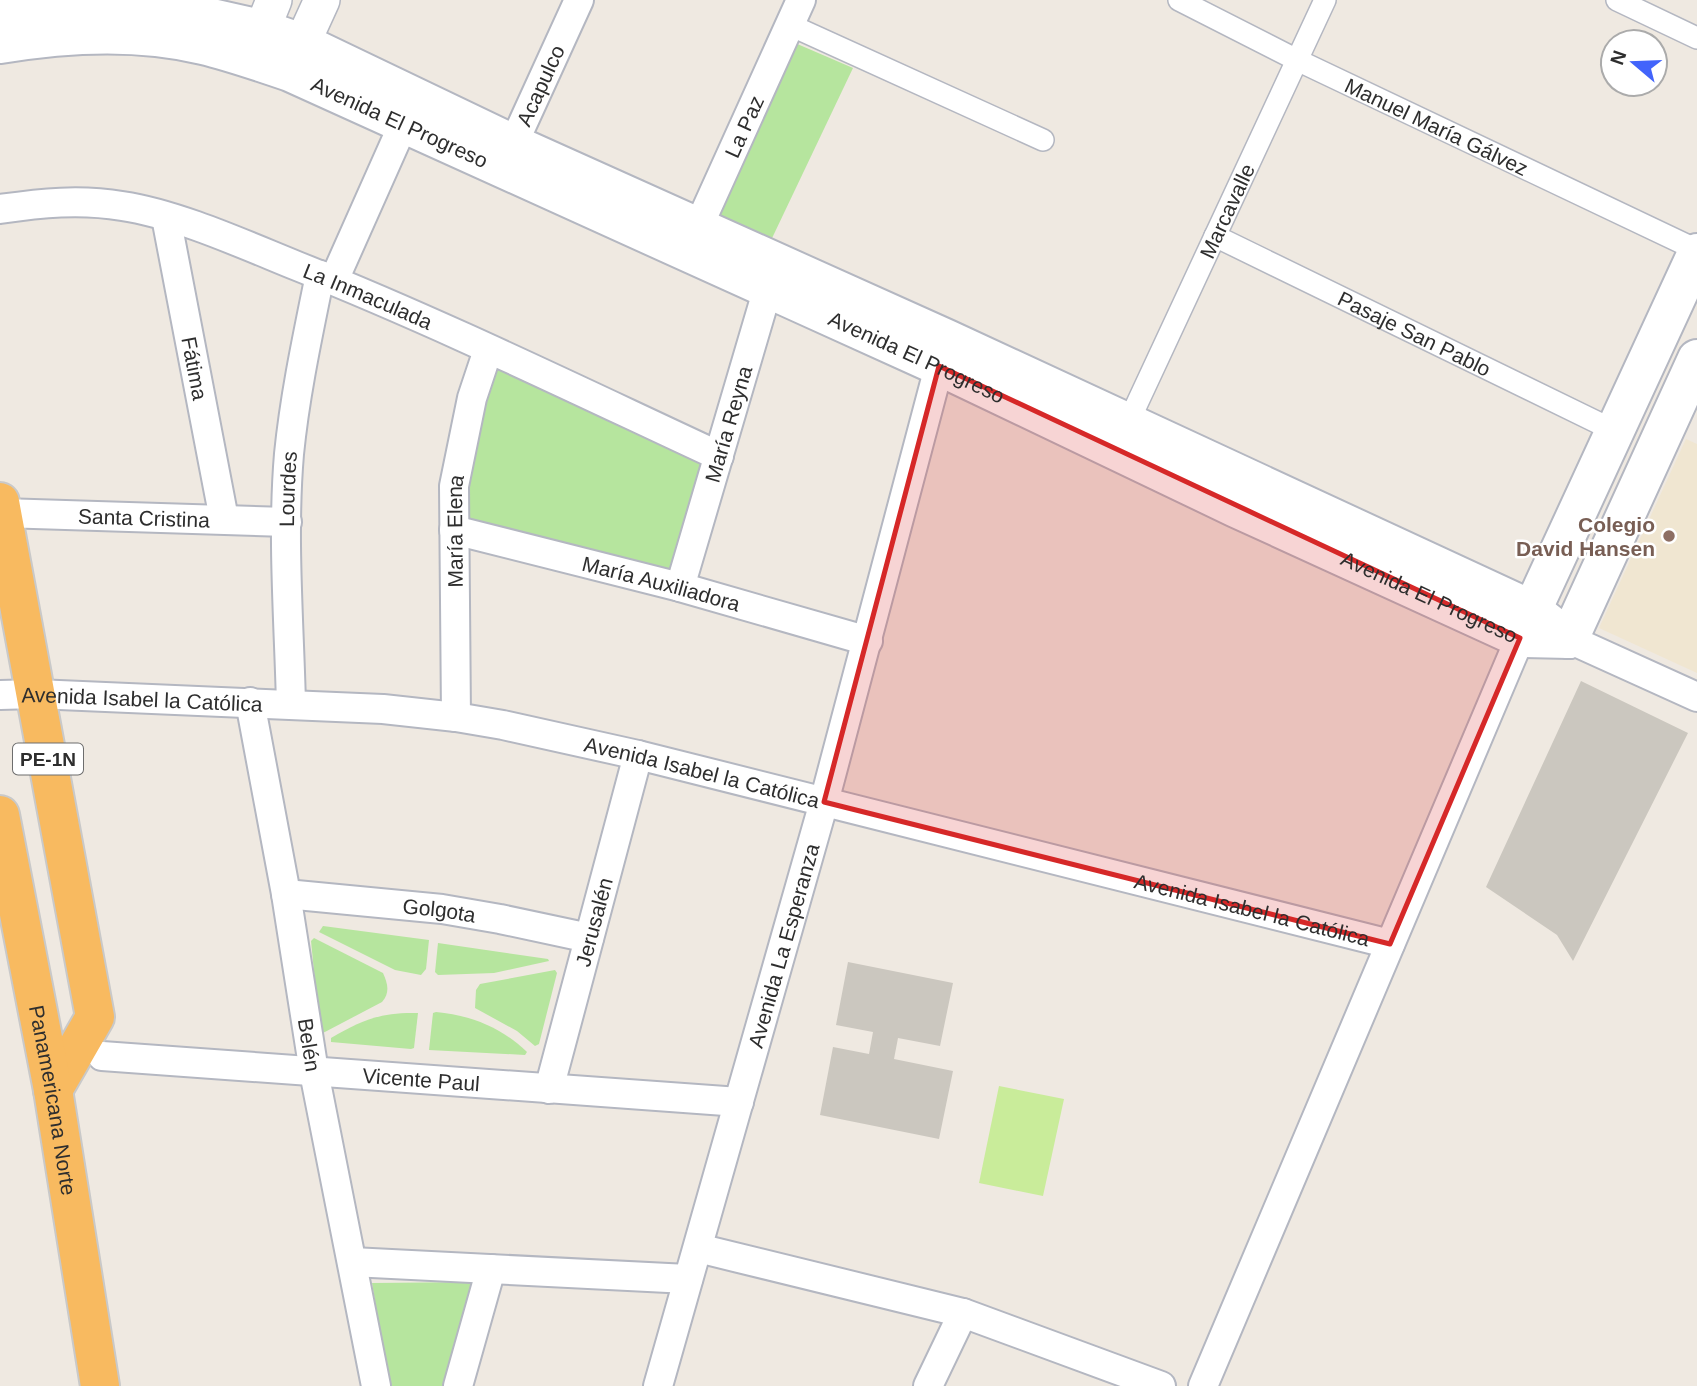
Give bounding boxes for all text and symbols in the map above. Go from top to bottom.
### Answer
north arrow [1599,28,1669,98]
street label: Acapulco [512,41,568,129]
text: N [1606,48,1631,68]
street label: Avenida El Progreso [308,72,492,172]
street label: Manuel María Gálvez [1342,73,1532,180]
street label: La Paz [720,92,768,161]
street label: Marcavalle [1195,160,1259,262]
street label: La Inmaculada [300,258,436,333]
street label: Pasaje San Pablo [1334,286,1495,380]
street label: Avenida El Progreso [825,306,1009,407]
street label: Fátima [178,335,212,402]
street label: María Reyna [700,363,756,485]
street label: Lourdes [274,450,301,527]
street label: María Elena [443,472,468,588]
street label: Santa Cristina [78,504,211,531]
place label: Colegio David Hansen [1516,513,1655,560]
marker: Colegio David Hansen [1661,528,1677,544]
street label: Avenida El Progreso [1338,546,1521,647]
street label: María Auxiliadora [580,551,743,615]
street label: Avenida Isabel la Católica [21,682,263,715]
street label: Avenida Isabel la Católica [582,732,822,812]
road number: PE-1N [13,744,83,774]
street label: Avenida La Esperanza [743,840,823,1050]
street label: Avenida Isabel la Católica [1132,869,1372,950]
street label: Jerusalén [571,875,616,969]
street label: Golgota [402,894,478,926]
street label: Panamericana Norte [25,1003,81,1197]
street label: Belén [294,1016,325,1073]
street label: Vicente Paul [362,1063,481,1095]

